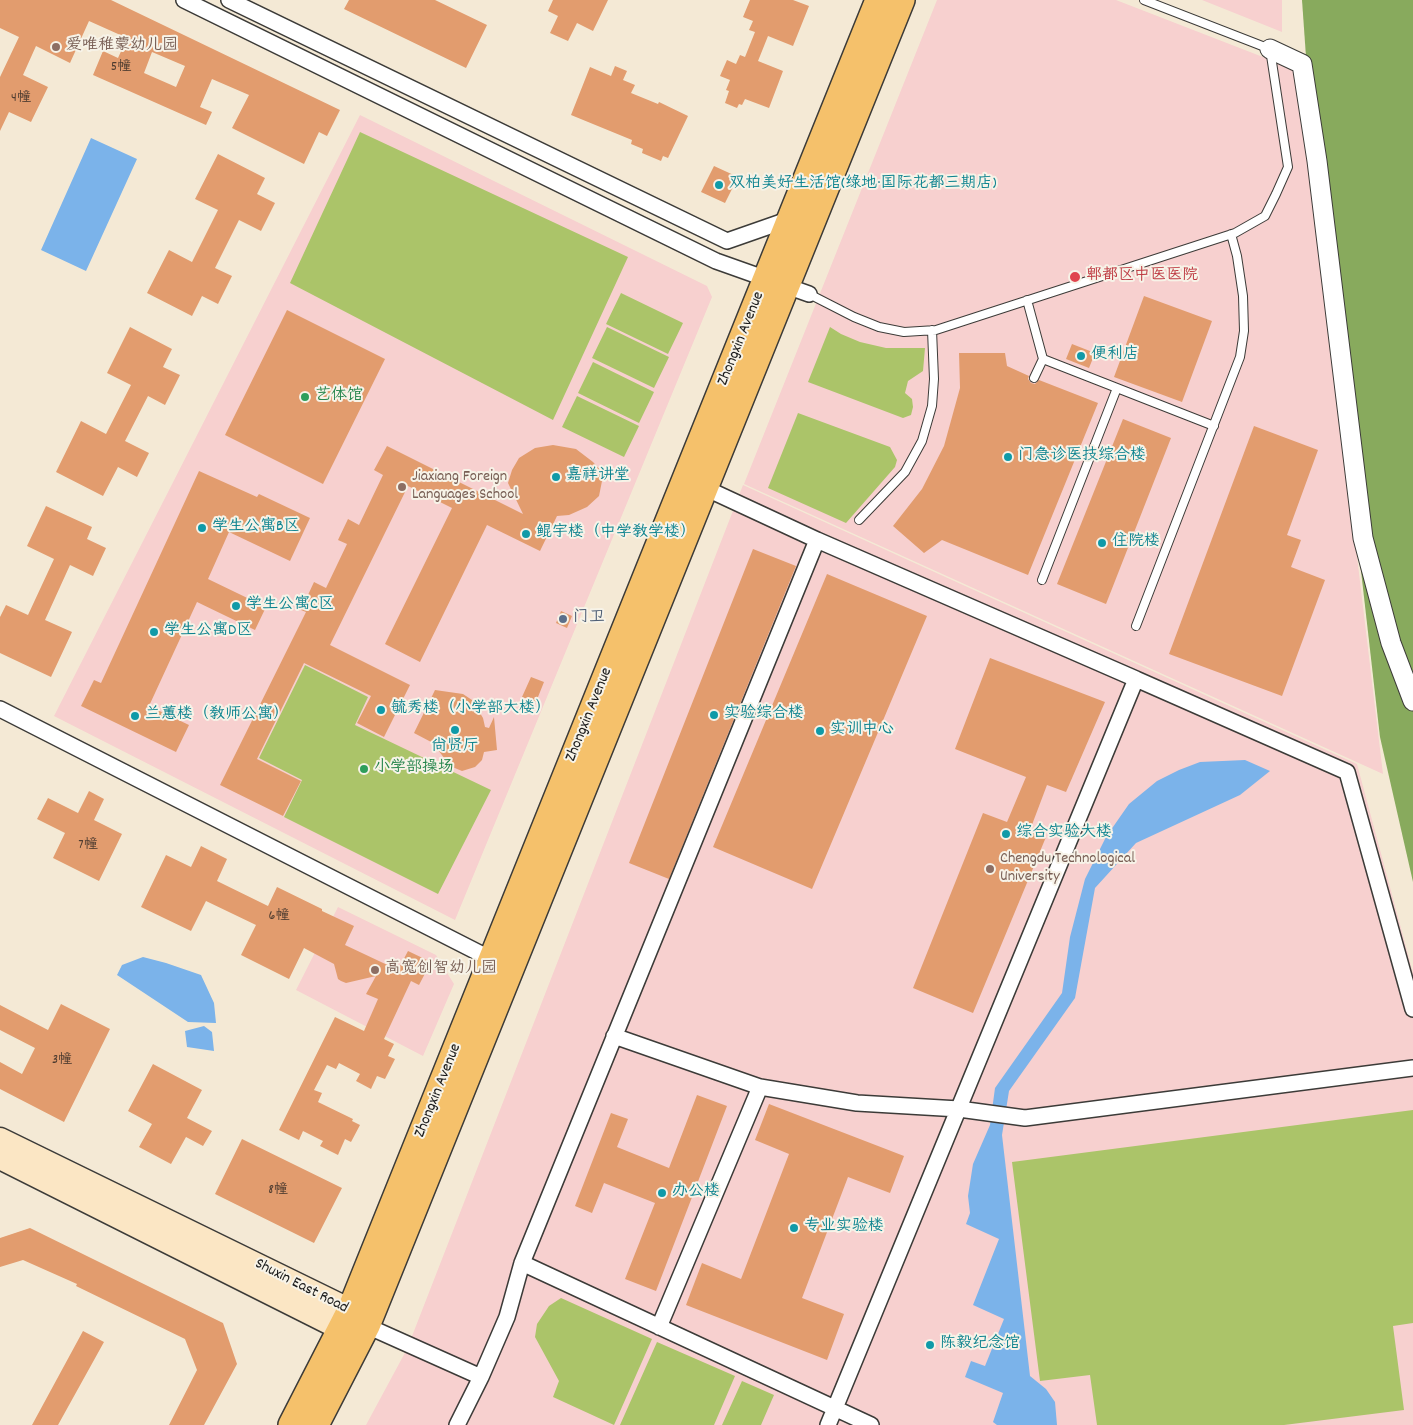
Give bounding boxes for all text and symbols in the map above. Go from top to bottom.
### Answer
place label: 爱唯稚蒙幼儿园 [66,37,178,57]
marker: 爱唯稚蒙幼儿园 [50,41,62,53]
house number: 5幢 [111,60,131,76]
house number: 4幢 [11,91,31,107]
place label: 双柏美好生活馆(绿地·国际花都三期店) [729,175,997,195]
marker: 双柏美好生活馆(绿地·国际花都三期店) [713,179,725,191]
place label: 郫都区中医医院 [1086,267,1198,287]
marker: 郫都区中医医院 [1068,270,1082,284]
street label: Zhongxin Avenue [714,289,770,389]
place label: 便利店 [1091,346,1139,366]
marker: 便利店 [1075,350,1087,362]
place label: 艺体馆 [315,387,363,407]
marker: 艺体馆 [299,391,311,403]
place label: 门急诊医技综合楼 [1018,447,1146,467]
marker: 门急诊医技综合楼 [1002,451,1014,463]
place label: 嘉祥讲堂 [566,467,630,487]
place label: Jiaxiang Foreign Languages School [412,468,518,506]
marker: 嘉祥讲堂 [550,471,562,483]
marker: Jiaxiang Foreign Languages School [396,481,408,493]
place label: 学生公寓B区 [212,518,300,538]
marker: 学生公寓B区 [196,522,208,534]
place label: 鲲宇楼（中学教学楼） [536,524,696,544]
marker: 鲲宇楼（中学教学楼） [520,528,532,540]
place label: 住院楼 [1112,533,1160,553]
marker: 住院楼 [1096,537,1108,549]
place label: 学生公寓C区 [246,596,334,616]
marker: 学生公寓C区 [230,600,242,612]
place label: 门卫 [573,609,605,629]
marker: 门卫 [557,613,569,625]
place label: 学生公寓D区 [164,622,252,642]
marker: 学生公寓D区 [148,626,160,638]
street label: Zhongxin Avenue [562,665,618,765]
place label: 毓秀楼（小学部大楼） [391,700,551,720]
marker: 毓秀楼（小学部大楼） [375,704,387,716]
place label: 实验综合楼 [724,705,804,725]
place label: 兰蕙楼（教师公寓） [145,706,289,726]
marker: 实验综合楼 [708,709,720,721]
marker: 兰蕙楼（教师公寓） [129,710,141,722]
place label: 实训中心 [830,721,894,741]
marker: 尚贤厅 [449,724,461,736]
marker: 实训中心 [814,725,826,737]
place label: 尚贤厅 [431,738,479,758]
place label: 小学部操场 [374,759,454,779]
marker: 小学部操场 [358,763,370,775]
place label: 综合实验大楼 [1016,824,1112,844]
marker: 综合实验大楼 [1000,828,1012,840]
house number: 7幢 [78,838,98,854]
place label: Chengdu Technological University [1000,850,1135,888]
marker: Chengdu Technological University [984,863,996,875]
house number: 6幢 [269,909,289,925]
place label: 高宽创智幼儿园 [385,960,497,980]
marker: 高宽创智幼儿园 [369,964,381,976]
street label: Zhongxin Avenue [411,1041,467,1141]
house number: 3幢 [52,1053,72,1069]
house number: 8幢 [268,1183,288,1199]
place label: 办公楼 [672,1183,720,1203]
marker: 办公楼 [656,1187,668,1199]
place label: 专业实验楼 [804,1218,884,1238]
marker: 专业实验楼 [788,1222,800,1234]
street label: Shuxin East Road [251,1255,351,1319]
place label: 陈毅纪念馆 [940,1335,1020,1355]
marker: 陈毅纪念馆 [924,1339,936,1351]

